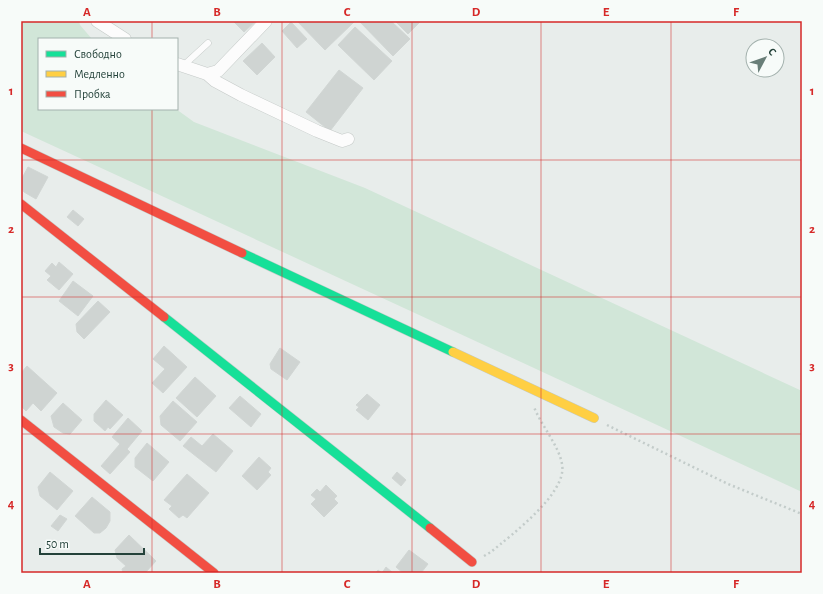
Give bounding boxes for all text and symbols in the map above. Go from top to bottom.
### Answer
text: A [83,6,91,19]
text: B [213,6,221,19]
text: C [344,6,351,19]
text: D [472,6,481,19]
text: E [603,6,610,19]
text: F [733,6,740,19]
legend [38,38,178,110]
north arrow [745,38,785,78]
text: С [766,46,778,58]
text: Свободно [74,48,122,60]
text: Медленно [74,68,125,80]
text: 1 [9,85,13,98]
text: 1 [810,85,814,98]
text: Пробка [74,88,111,100]
text: 2 [8,223,14,236]
text: 2 [809,223,815,236]
text: 3 [8,360,14,373]
text: 3 [809,360,815,373]
text: 4 [8,498,15,511]
text: 4 [809,498,816,511]
scale bar [40,530,144,556]
text: 50 m [46,538,69,550]
text: A [83,578,91,591]
text: B [213,578,221,591]
text: C [344,578,351,591]
text: D [472,578,481,591]
text: E [603,578,610,591]
text: F [733,578,740,591]

